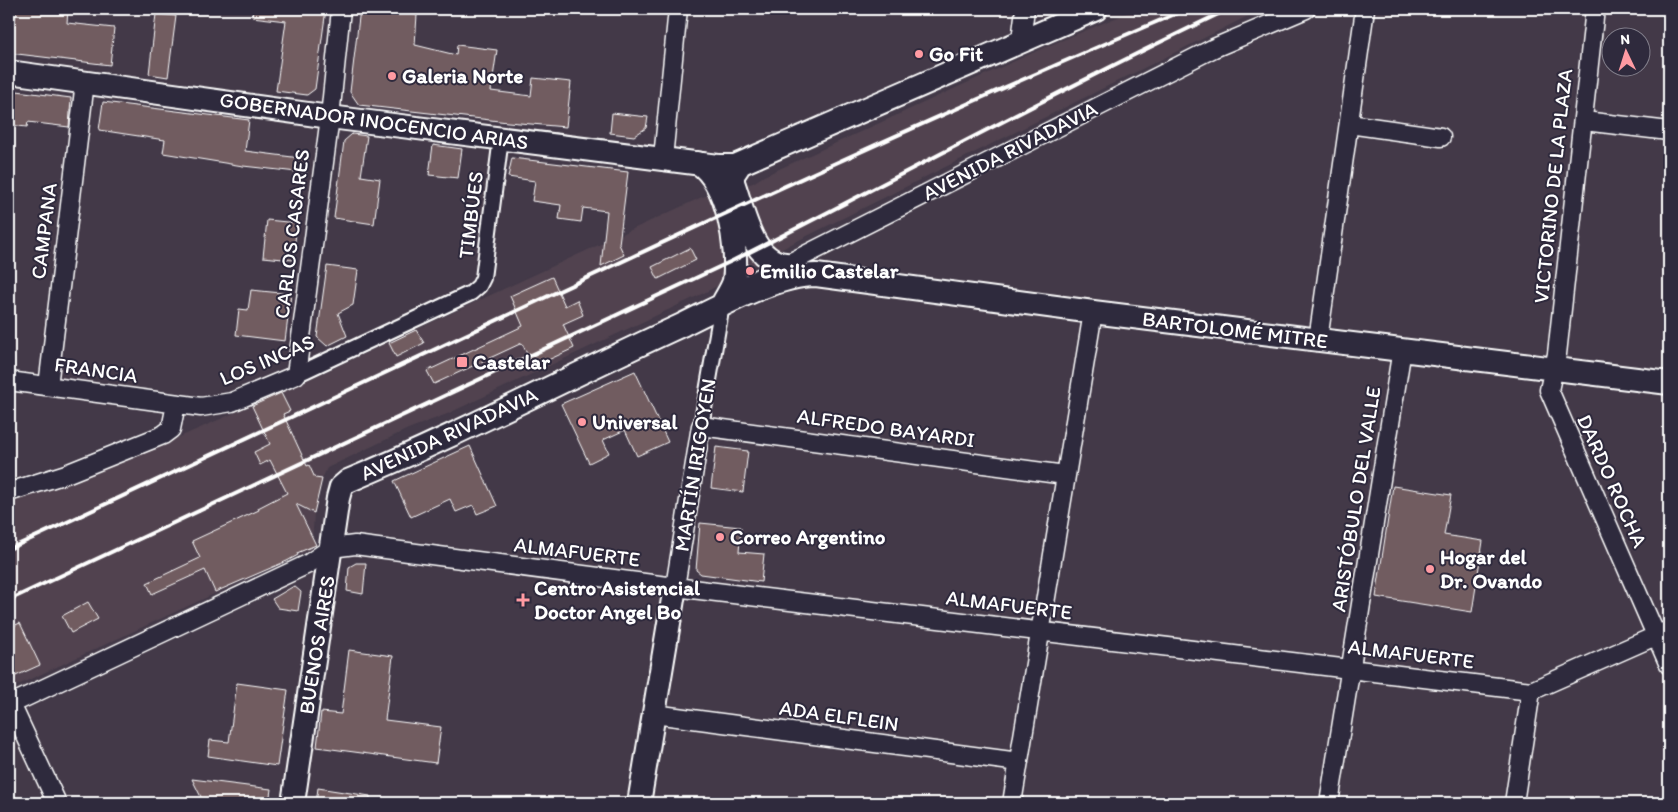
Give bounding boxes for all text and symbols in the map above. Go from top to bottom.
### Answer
north arrow [1600,28,1650,78]
text: N [1620,31,1630,48]
place label: Go Fit [929,41,983,66]
marker: Go Fit [913,48,925,60]
place label: Galeria Norte [402,63,523,88]
street label: VICTORINO DE LA PLAZA [1528,67,1577,305]
marker: Galeria Norte [386,70,398,82]
street label: GOBERNADOR INOCENCIO ARIAS [218,86,530,155]
street label: AVENIDA RIVADAVIA [918,95,1102,205]
street label: CARLOS CASARES [269,148,314,320]
street label: TIMBÚES [453,170,488,260]
street label: CAMPANA [25,181,62,281]
place label: Emilio Castelar [760,258,899,283]
marker: Emilio Castelar [744,265,756,277]
street label: BARTOLOMÉ MITRE [1141,306,1329,353]
street label: LOS INCAS [216,328,318,391]
place label: Castelar [473,349,550,374]
street label: FRANCIA [53,351,140,388]
marker: Castelar [455,355,469,369]
street label: MARTÍN IRIGOYEN [668,377,721,553]
street label: AVENIDA RIVADAVIA [356,381,542,486]
street label: ARISTÓBULO DEL VALLE [1325,384,1386,613]
street label: ALFREDO BAYARDI [796,403,977,452]
place label: Universal [592,409,678,434]
street label: DARDO ROCHA [1572,410,1653,552]
marker: Universal [576,416,588,428]
place label: Correo Argentino [730,524,886,550]
street label: ALMAFUERTE [513,531,642,572]
marker: Correo Argentino [714,531,726,543]
place label: Hogar del Dr. Ovando [1440,544,1543,593]
marker: Hogar del Dr. Ovando [1424,563,1436,575]
street label: BUENOS AIRES [293,574,340,716]
place label: Centro Asistencial Doctor Angel Bo [534,575,701,625]
street label: ALMAFUERTE [945,584,1074,625]
marker: Centro Asistencial Doctor Angel Bo [516,593,530,607]
street label: ALMAFUERTE [1347,633,1476,674]
street label: ADA ELFLEIN [778,695,900,736]

